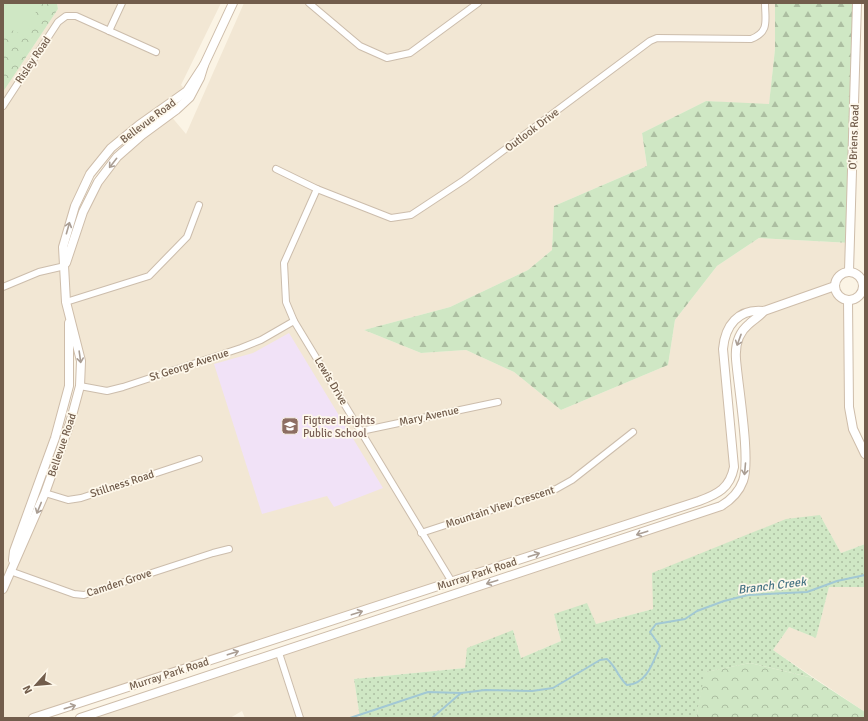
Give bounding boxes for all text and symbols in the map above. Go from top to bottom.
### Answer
street label: Risley Road [13,34,54,86]
street label: Bellevue Road [118,96,178,146]
street label: O'Briens Road [846,104,862,170]
street label: Outlook Drive [502,105,562,155]
one-way arrow [108,157,117,168]
one-way arrow [65,222,73,235]
one-way arrow [734,333,742,345]
street label: St George Avenue [148,346,230,384]
one-way arrow [76,350,84,363]
street label: Lewis Drive [312,355,350,407]
street label: Mary Avenue [398,403,460,429]
street label: Bellevue Road [45,411,79,478]
place label: Figtree Heights Public School [303,414,375,440]
school or university icon: Figtree Heights Public School [280,416,300,436]
one-way arrow [741,462,749,475]
street label: Stillness Road [88,467,156,500]
street label: Mountain View Crescent [444,483,556,531]
one-way arrow [35,502,42,514]
one-way arrow [635,530,648,537]
one-way arrow [527,551,540,558]
street label: Murray Park Road [436,555,519,593]
street label: Camden Grove [85,566,153,600]
water label: Branch Creek [737,574,808,598]
one-way arrow [486,579,498,587]
one-way arrow [350,609,363,616]
one-way arrow [227,649,239,657]
street label: Murray Park Road [128,655,211,693]
north arrow [16,665,56,705]
text: N [20,683,35,696]
one-way arrow [63,703,76,710]

